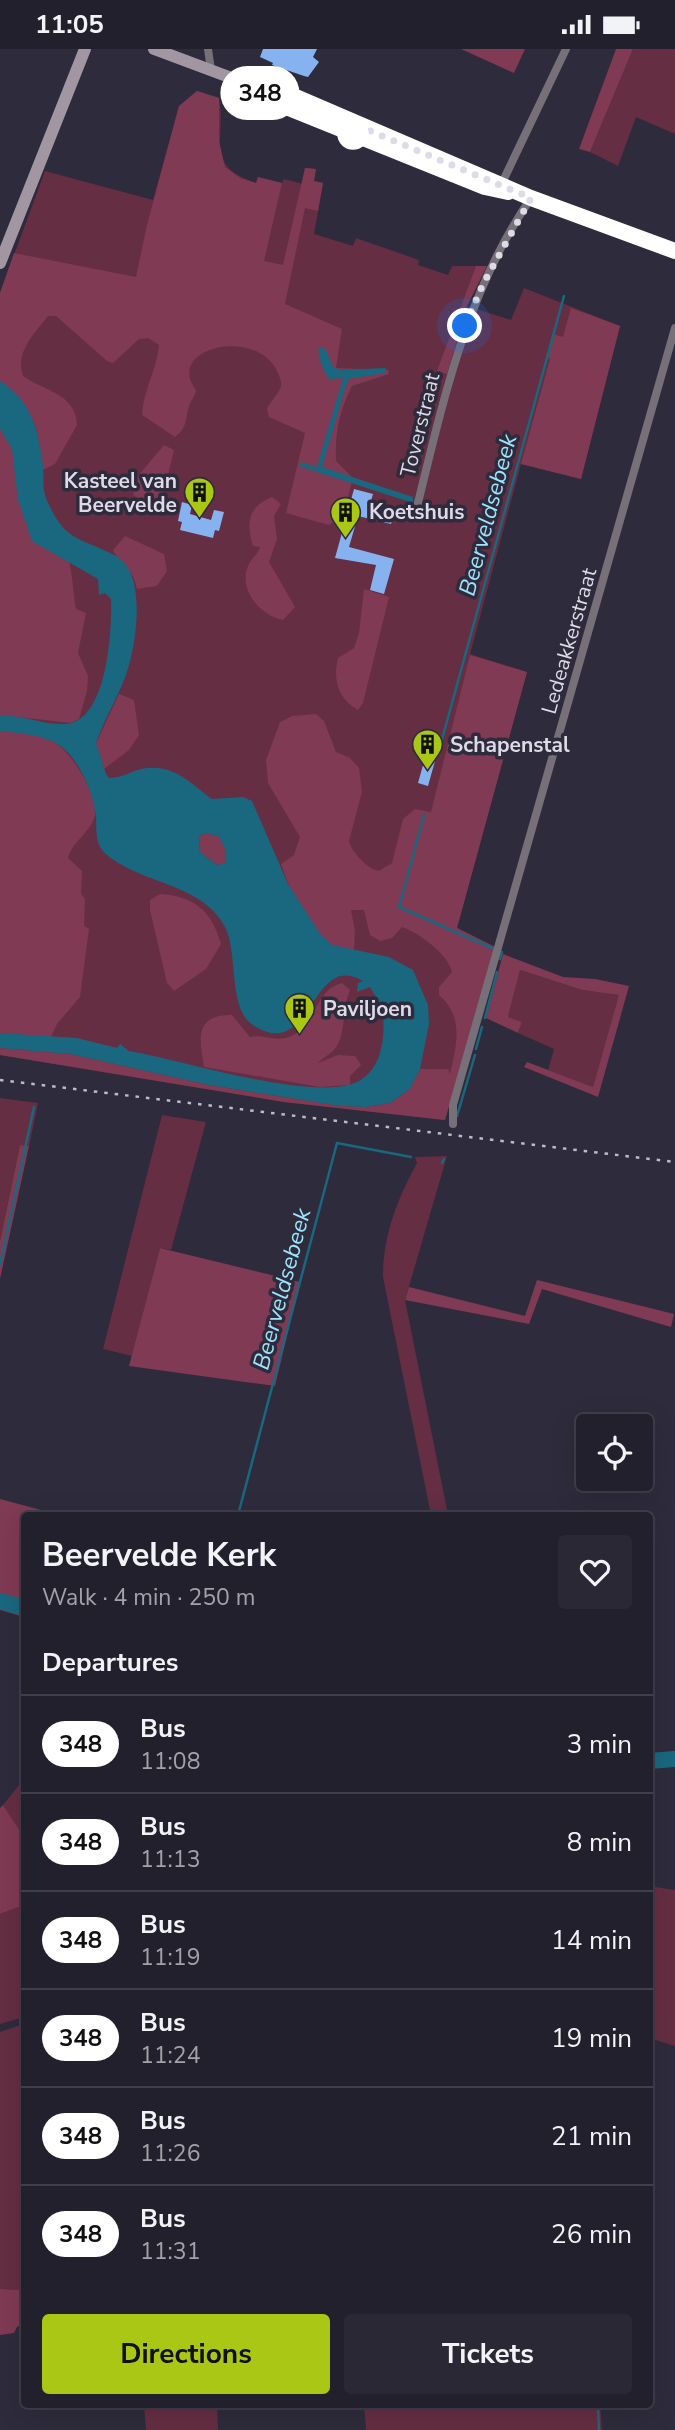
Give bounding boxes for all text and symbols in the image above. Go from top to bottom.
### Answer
text: 11:05 [35,7,104,42]
line badge: 348 [220,70,300,116]
text: 348 [238,77,282,109]
unlabelled marker [338,119,368,149]
your location [447,308,482,343]
street label: Toverstraat [394,369,447,480]
water label: Beerveldsebeek [452,431,525,599]
place label: Kasteel van Beervelde [64,467,177,519]
building icon: Kasteel van Beervelde [183,476,217,520]
building icon: Koetshuis [329,495,363,539]
place label: Koetshuis [369,498,464,526]
street label: Ledeakkerstraat [535,564,603,717]
building icon: Schapenstal [410,728,444,772]
place label: Schapenstal [450,731,570,759]
building icon: Paviljoen [283,992,317,1036]
place label: Paviljoen [323,995,412,1023]
water label: Beerveldsebeek [246,1205,319,1373]
map controls [576,1414,653,1491]
button: locate [576,1414,653,1491]
text: Beervelde Kerk [42,1533,276,1578]
button: heart [558,1535,632,1609]
text: Walk · 4 min · 250 m [42,1582,255,1613]
text: Departures [42,1645,178,1680]
text: Bus [140,1711,186,1746]
text: 3 min [567,1727,632,1762]
text: 348 [59,1728,102,1760]
text: 11:08 [140,1746,200,1777]
text: Bus [140,1809,186,1844]
text: 8 min [567,1825,632,1860]
text: 348 [59,1826,102,1858]
text: 11:13 [140,1844,200,1875]
text: Bus [140,1907,186,1942]
text: 14 min [551,1923,632,1958]
text: 348 [59,1924,102,1956]
text: 11:19 [140,1942,200,1973]
text: Bus [140,2005,186,2040]
text: 19 min [551,2021,632,2056]
text: 348 [59,2022,102,2054]
text: 11:24 [140,2040,200,2071]
text: Bus [140,2103,186,2138]
text: 21 min [551,2119,632,2154]
text: 348 [59,2120,102,2152]
text: 11:26 [140,2138,200,2169]
text: Bus [140,2201,186,2236]
text: 26 min [551,2217,632,2252]
text: 348 [59,2218,102,2250]
text: 11:31 [140,2236,200,2267]
button: Directions [42,2314,330,2394]
button: Tickets [344,2314,632,2394]

